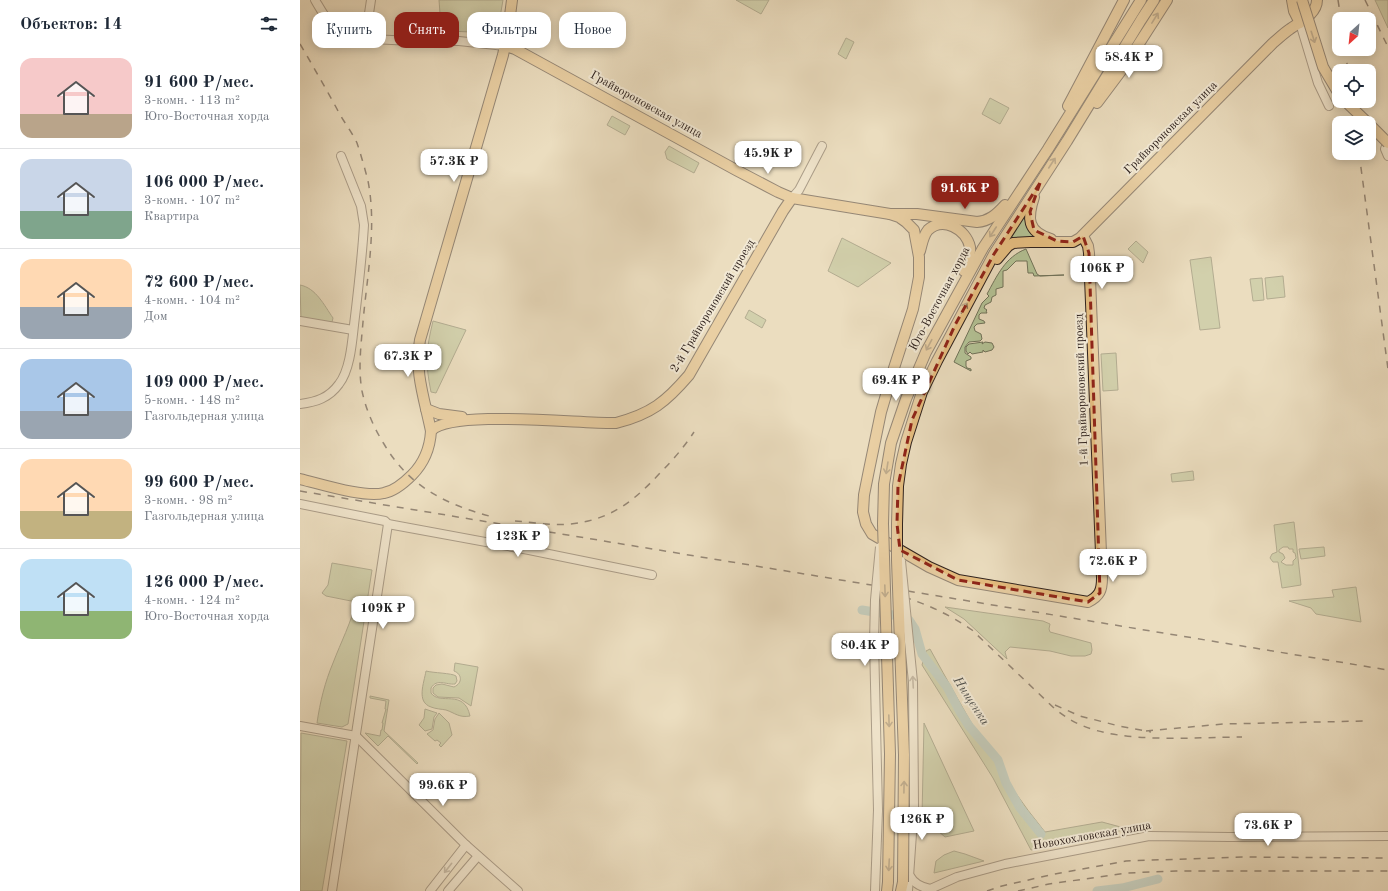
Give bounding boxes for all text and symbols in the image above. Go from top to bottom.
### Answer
chip: Купить [312,12,386,48]
chip: Снять [394,12,459,48]
chip: Фильтры [467,12,551,48]
chip: Новое [559,12,626,48]
one-way arrow [1152,12,1160,24]
north arrow [1332,12,1376,56]
map controls [1332,12,1376,160]
icon: filters [258,13,280,35]
text: Объектов: 14 [20,16,122,33]
one-way arrow [1310,31,1318,43]
pin: 58.4K ₽ [1092,45,1166,79]
text: 58.4K ₽ [1104,51,1154,64]
button: locate [1332,64,1376,108]
street label: Грайвороновская улица [588,69,704,141]
icon: home [52,74,100,122]
text: 91 600 ₽/мес. [144,74,254,91]
street label: Грайвороновская улица [1122,79,1220,177]
text: 3-комн. · 113 m² [144,94,240,107]
text: Юго-Восточная хорда [144,110,269,123]
button: layers [1332,116,1376,160]
pin: 45.9K ₽ [731,141,805,175]
text: 45.9K ₽ [743,147,793,160]
pin: 57.3K ₽ [417,149,491,183]
text: 57.3K ₽ [429,155,479,168]
one-way arrow [1049,157,1057,169]
text: 106 000 ₽/мес. [144,174,264,191]
icon: home [52,175,100,223]
pin: 91.6K ₽ [928,176,1002,210]
text: 91.6K ₽ [940,182,990,195]
text: 3-комн. · 107 m² [144,194,240,207]
text: Квартира [144,210,199,223]
one-way arrow [989,226,997,237]
street label: 2-й Грайвороновский проезд [669,237,758,375]
street label: Юго-Восточная хорда [908,245,973,353]
pin: 106K ₽ [1069,256,1135,290]
text: 106K ₽ [1079,262,1125,275]
text: 72 600 ₽/мес. [144,274,254,291]
icon: home [52,275,100,323]
text: 4-комн. · 104 m² [144,294,240,307]
one-way arrow [961,303,968,315]
text: Дом [144,310,168,323]
street label: 1-й Грайвороновский проезд [1073,313,1091,466]
one-way arrow [925,339,933,351]
pin: 67.3K ₽ [371,344,445,378]
text: 67.3K ₽ [383,350,433,363]
pin: 69.4K ₽ [859,368,933,402]
text: 109 000 ₽/мес. [144,374,264,391]
text: 69.4K ₽ [871,374,921,387]
icon: home [52,375,100,423]
text: 5-комн. · 148 m² [144,394,240,407]
text: Газгольдерная улица [144,410,264,423]
one-way arrow [882,461,890,474]
text: 99 600 ₽/мес. [144,474,254,491]
icon: home [52,475,100,523]
text: 3-комн. · 98 m² [144,494,232,507]
text: Газгольдерная улица [144,510,264,523]
pin: 123K ₽ [485,524,551,558]
text: 123K ₽ [495,530,541,543]
pin: 72.6K ₽ [1076,549,1150,583]
text: 72.6K ₽ [1088,555,1138,568]
text: 126 000 ₽/мес. [144,574,264,591]
icon: home [52,575,100,623]
one-way arrow [881,584,889,597]
text: 4-комн. · 124 m² [144,594,240,607]
pin: 109K ₽ [350,596,416,630]
text: 109K ₽ [360,602,406,615]
text: Юго-Восточная хорда [144,610,269,623]
pin: 80.4K ₽ [828,633,902,667]
text: 80.4K ₽ [840,639,890,652]
water label: Нищенка [950,674,991,728]
one-way arrow [909,676,917,689]
one-way arrow [885,714,893,727]
pin: 99.6K ₽ [406,773,480,807]
text: 99.6K ₽ [418,779,468,792]
one-way arrow [900,781,908,794]
pin: 126K ₽ [889,807,955,841]
text: 126K ₽ [899,813,945,826]
pin: 73.6K ₽ [1231,813,1305,847]
text: 73.6K ₽ [1243,819,1293,832]
street label: Новохохловская улица [1032,820,1152,852]
one-way arrow [886,858,893,871]
one-way arrow [444,862,452,873]

